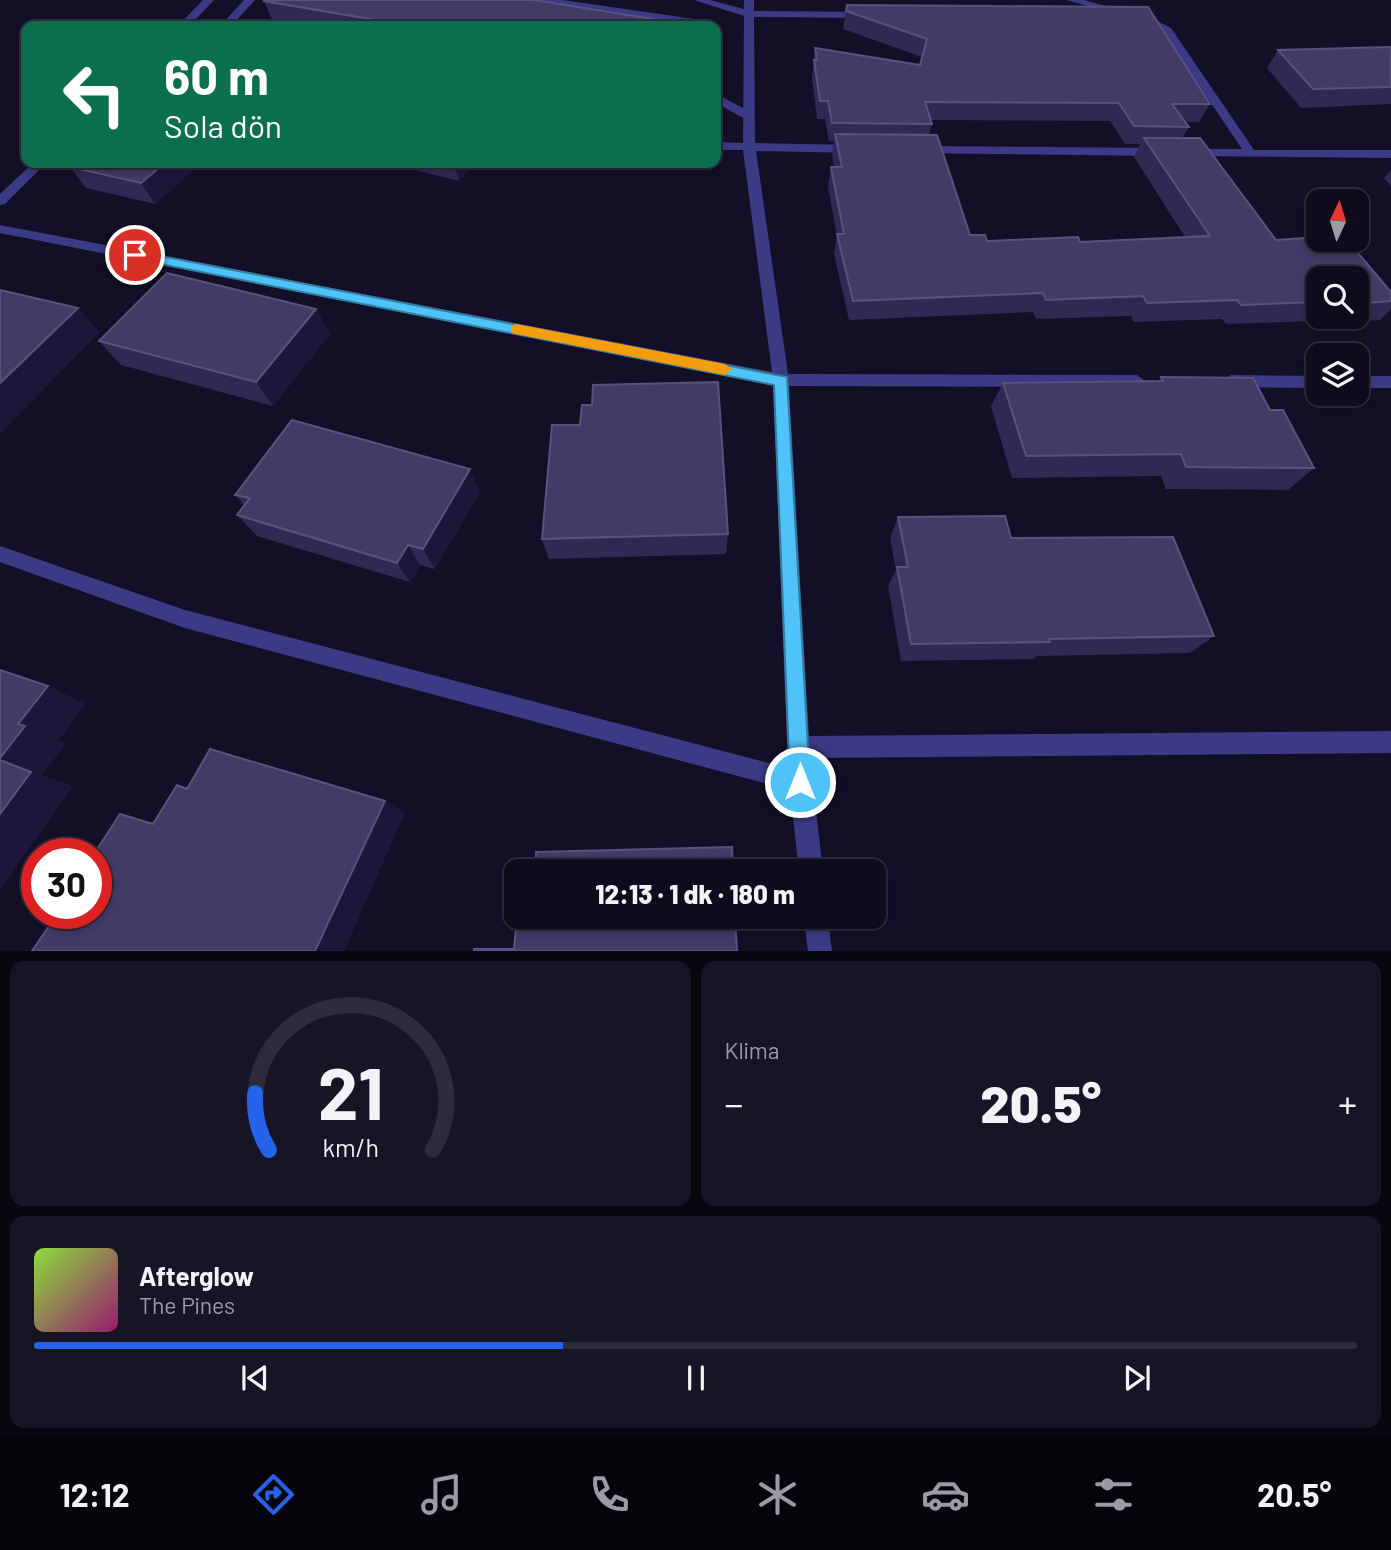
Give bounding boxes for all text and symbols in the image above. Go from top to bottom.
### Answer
text: 60 m [164,46,269,105]
icon: left [49,49,140,140]
text: Sola dön [164,106,282,144]
north arrow [1306,189,1368,252]
map controls [1306,189,1369,406]
pin [105,225,165,285]
icon: arrive [116,236,154,274]
button: search [1306,266,1369,329]
button: layers [1306,343,1369,406]
position arrow [763,745,837,819]
speed limit sign: 30 [21,838,112,929]
text: 12:13 · 1 dk · 180 m [595,878,795,909]
text: Klima [725,1036,780,1064]
text: 21 [317,1047,383,1135]
text: 20.5° [980,1071,1101,1133]
text: − [725,1080,744,1126]
text: + [1338,1080,1357,1126]
text: km/h [322,1131,379,1161]
text: Afterglow [139,1260,254,1291]
text: The Pines [139,1291,235,1319]
icon: previous [236,1359,274,1397]
icon: pause [677,1359,715,1397]
icon: next [1118,1359,1156,1397]
icon: directions [249,1470,298,1519]
icon: music [417,1470,466,1519]
icon: phone [585,1470,634,1519]
icon: climate [753,1470,802,1519]
icon: car [921,1470,970,1519]
icon: filters [1089,1470,1138,1519]
text: 12:12 [60,1475,130,1513]
text: 20.5° [1257,1475,1331,1513]

